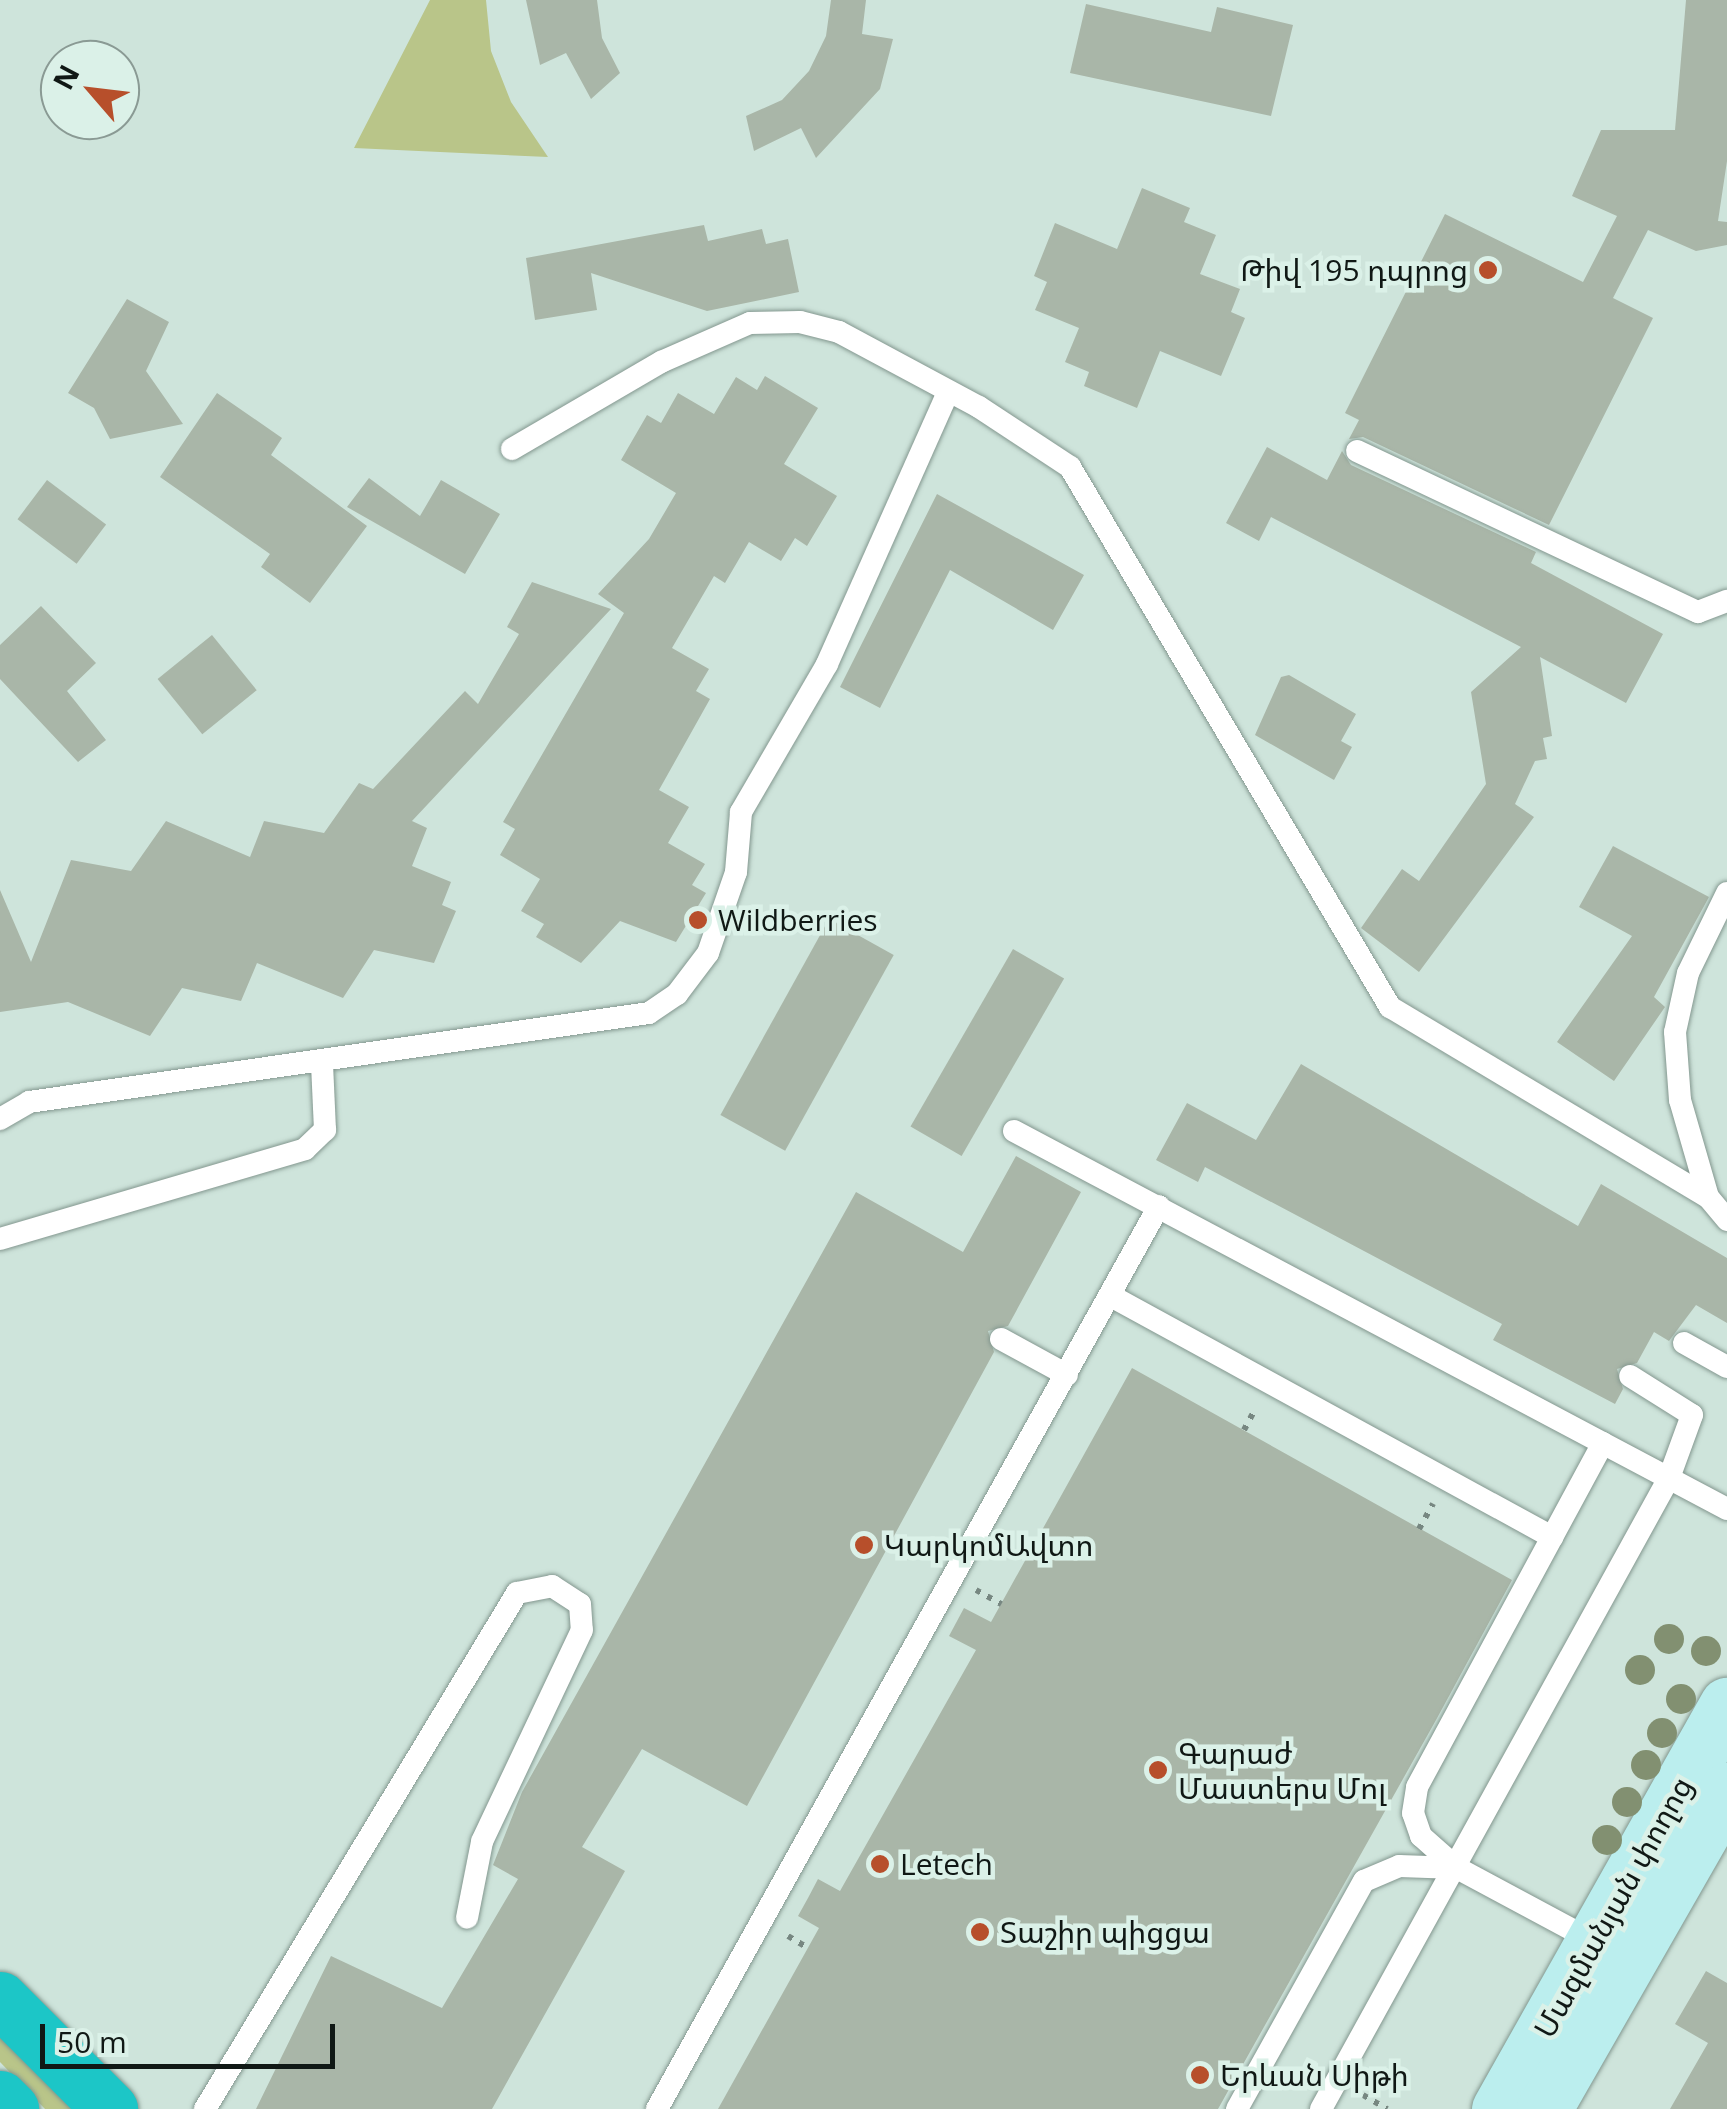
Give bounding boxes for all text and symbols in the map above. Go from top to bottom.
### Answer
north arrow [40,40,140,140]
text: N [43,58,87,96]
place label: Թիվ 195 դպրոց [1240,252,1468,288]
marker: Թիվ 195 դպրոց [1477,259,1499,281]
place label: Wildberries [718,902,878,938]
marker: Wildberries [687,909,709,931]
place label: ԿարկոմԱվտո [884,1527,1093,1563]
marker: ԿարկոմԱվտո [853,1534,875,1556]
place label: Գարաժ Մաստերս Մոլ [1178,1735,1386,1806]
marker: Գարաժ Մաստերս Մոլ [1147,1759,1169,1781]
street label: Մազմանյան փողոց [1526,1770,1700,2044]
place label: Letech [900,1846,993,1882]
marker: Letech [869,1853,891,1875]
place label: Տաշիր պիցցա [1000,1914,1210,1950]
marker: Տաշիր պիցցա [969,1921,991,1943]
scale bar [45,2004,340,2066]
text: 50 m [57,2021,127,2062]
place label: Երևան Սիթի [1220,2057,1409,2093]
marker: Երևան Սիթի [1189,2064,1211,2086]

